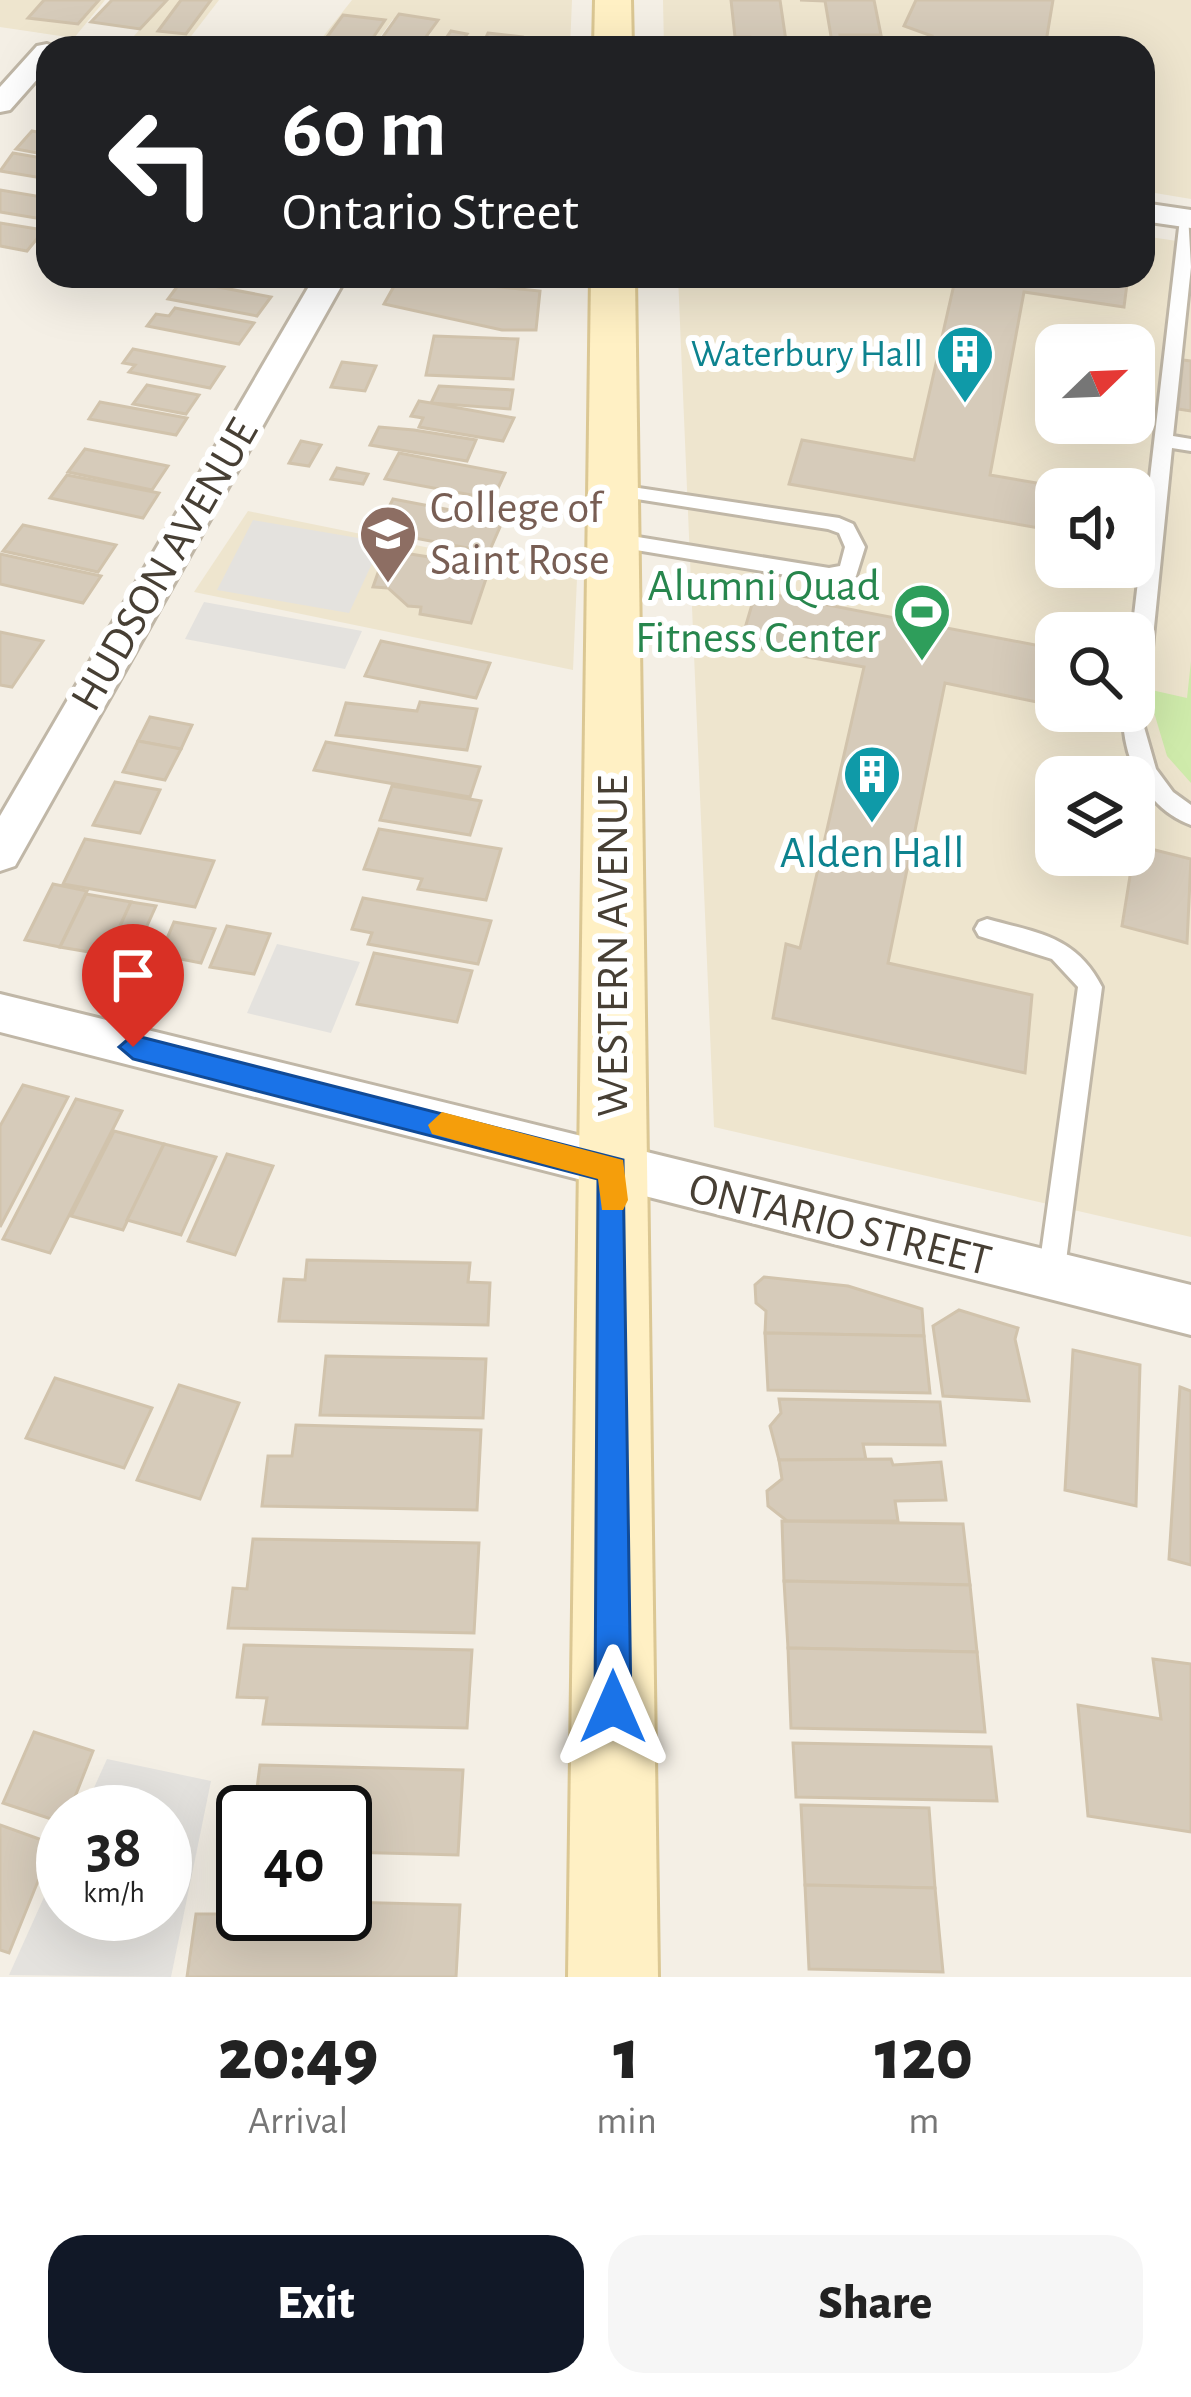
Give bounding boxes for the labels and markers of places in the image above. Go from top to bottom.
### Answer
building icon: Waterbury Hall [934,323,996,405]
place label: Waterbury Hall [691,335,923,374]
place label: College of Saint Rose [430,486,610,583]
school or university icon: College of Saint Rose [357,503,419,585]
place label: Alumni Quad Fitness Center [635,564,880,661]
sports icon: Alumni Quad Fitness Center [891,581,953,663]
building icon: Alden Hall [841,743,903,825]
place label: Alden Hall [780,831,964,876]
pin [82,924,184,1047]

